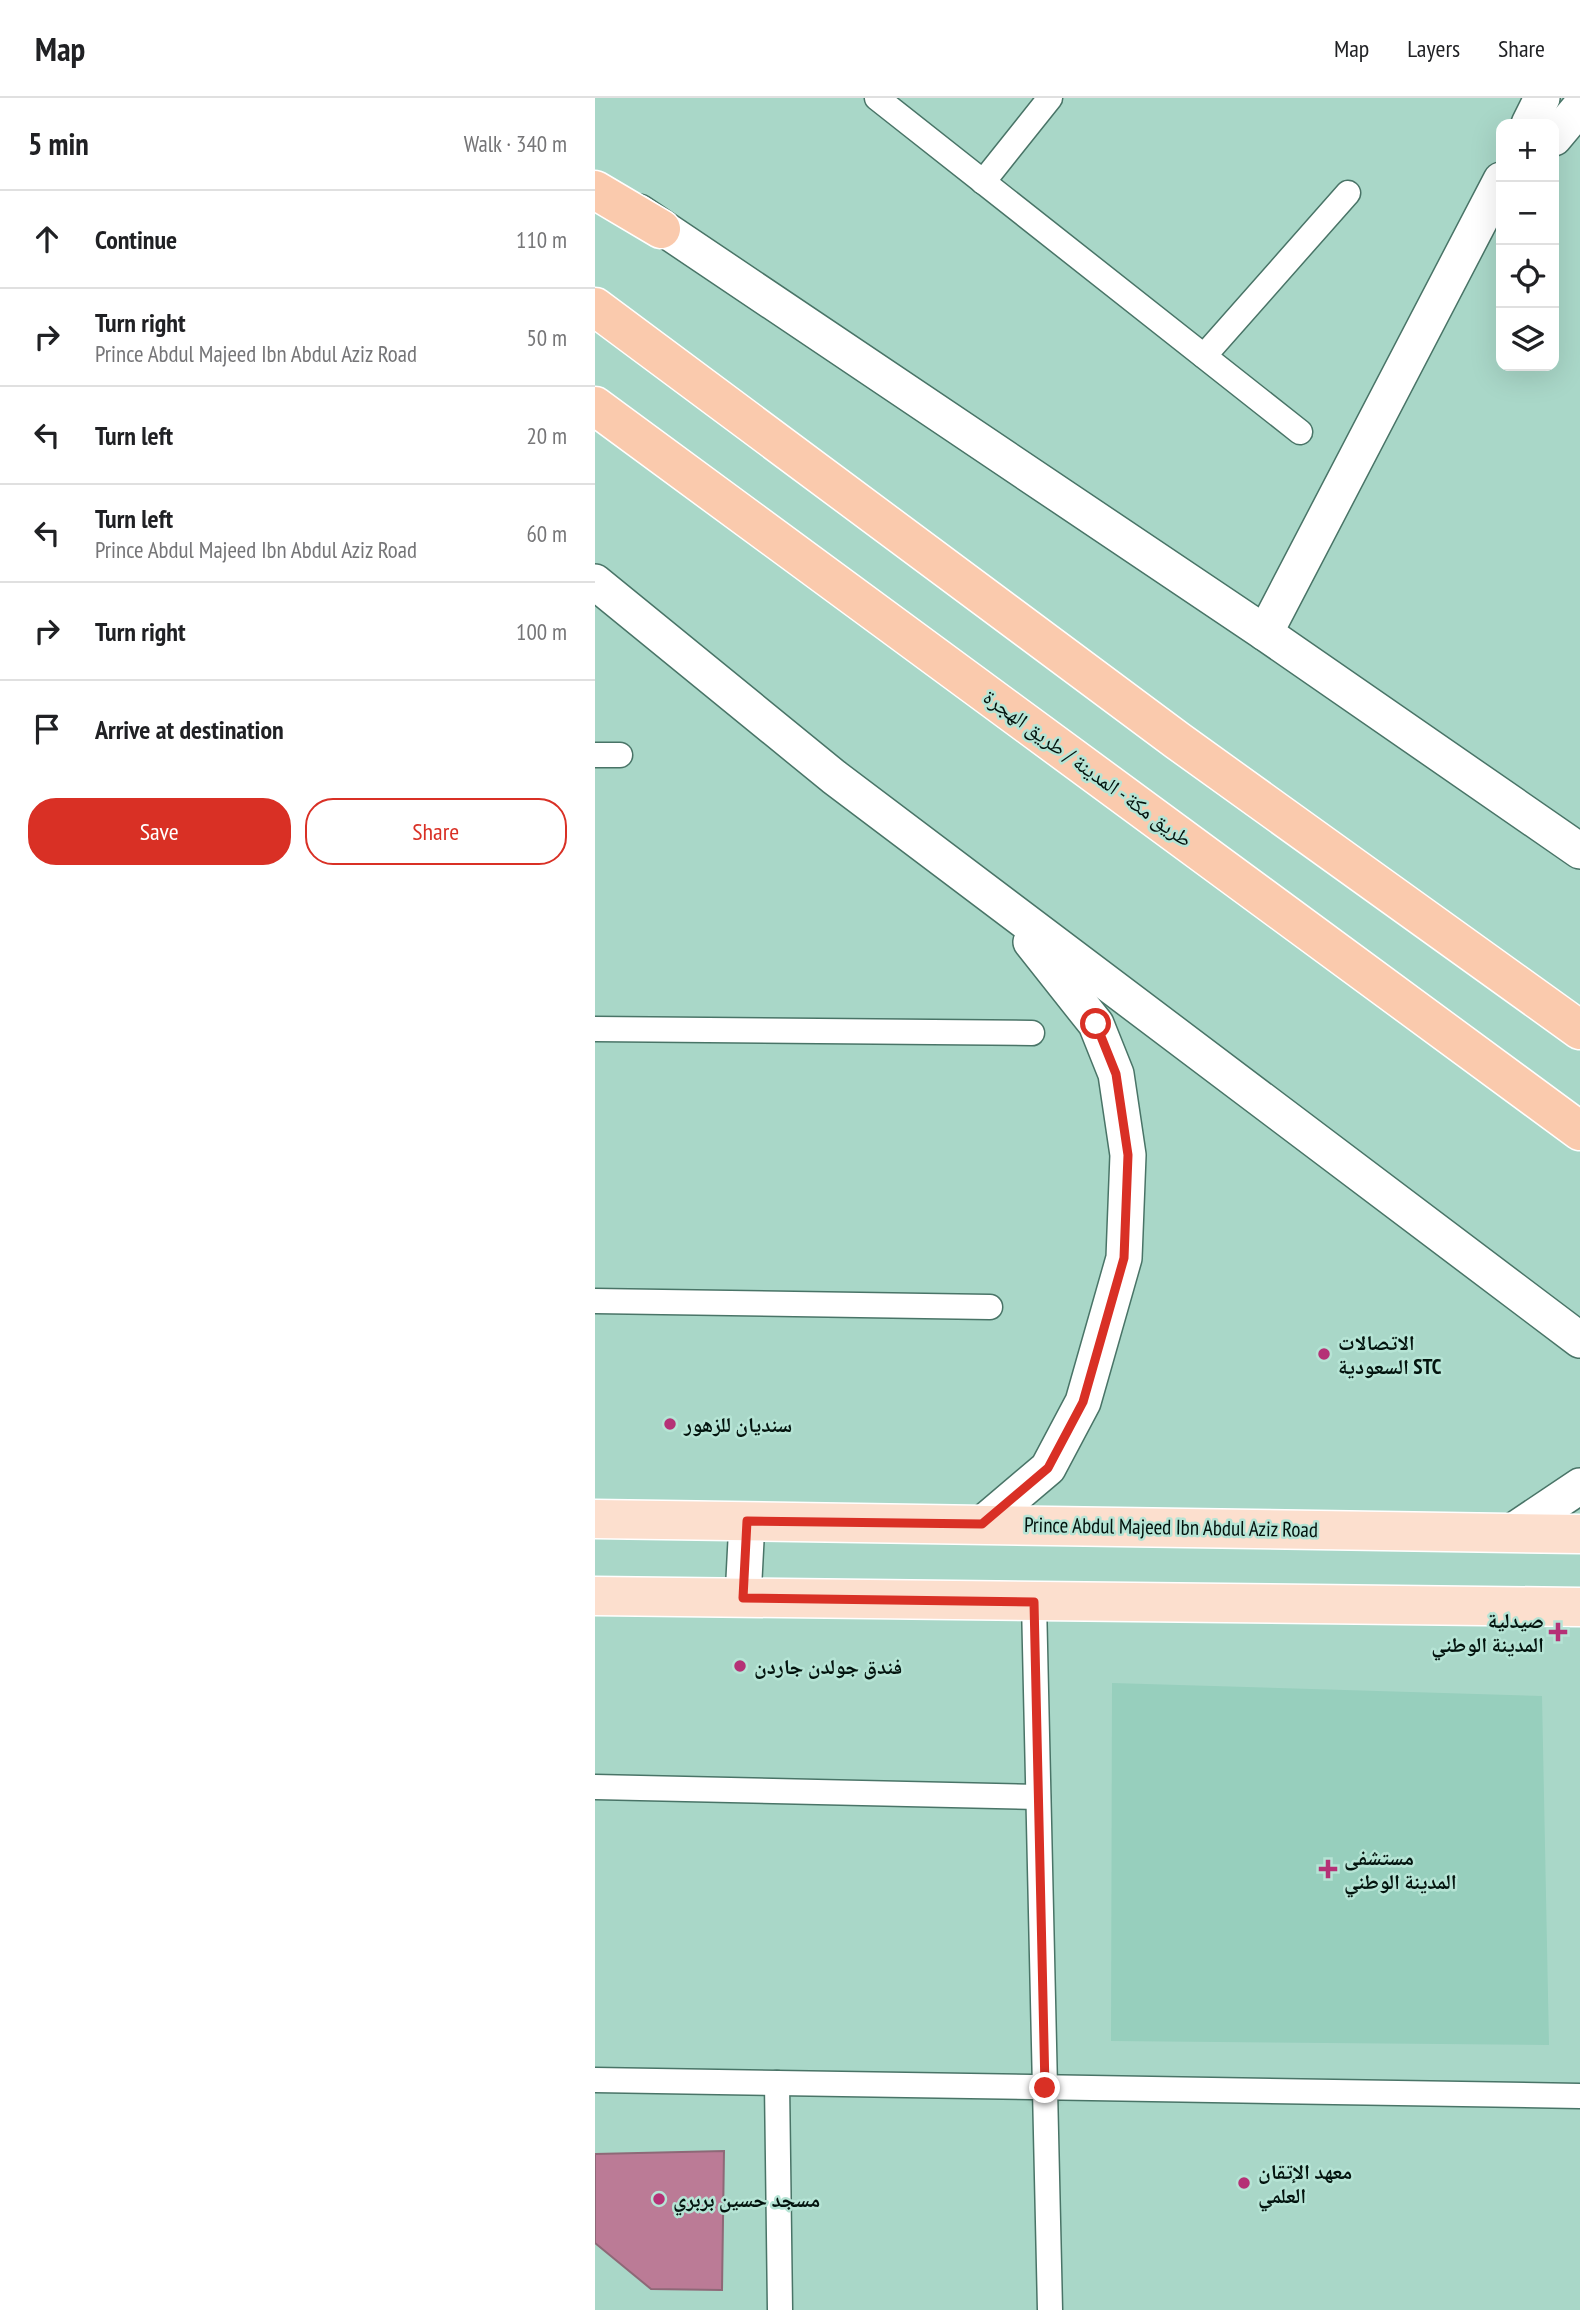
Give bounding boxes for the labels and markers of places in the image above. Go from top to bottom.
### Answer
place label: الاتصالات السعودية STC [1338,1329,1442,1380]
marker: الاتصالات السعودية STC [1316,1346,1332,1362]
place label: سنديان للزهور [683,1411,792,1438]
marker: سنديان للزهور [662,1416,678,1432]
place label: صيدلية المدينة الوطني [1431,1607,1544,1661]
marker: صيدلية المدينة الوطني [1550,1624,1566,1640]
place label: فندق جولدن جاردن [754,1653,902,1680]
marker: فندق جولدن جاردن [732,1658,748,1674]
place label: مستشفى المدينة الوطني [1344,1844,1457,1898]
marker: مستشفى المدينة الوطني [1318,1859,1338,1879]
place label: معهد الإتقان العلمي [1258,2158,1352,2212]
marker: معهد الإتقان العلمي [1236,2175,1252,2191]
place label: مسجد حسين بربري [673,2186,820,2216]
marker: مسجد حسين بربري [651,2191,667,2207]

